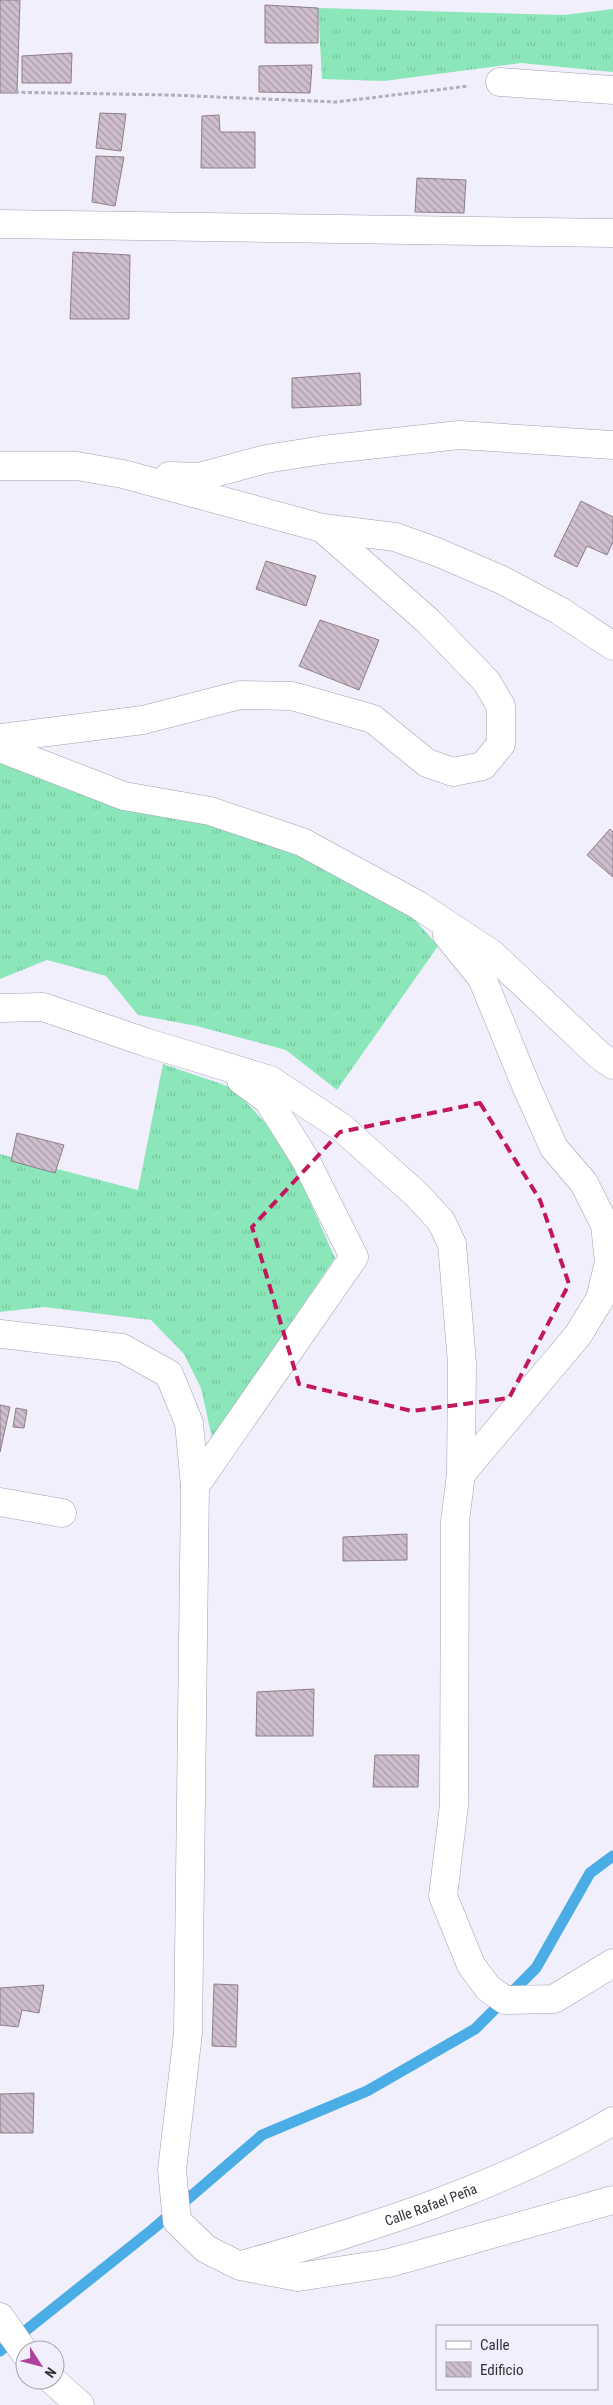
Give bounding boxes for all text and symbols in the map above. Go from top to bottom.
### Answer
street label: Calle Rafael Peña [383,2180,479,2229]
legend [436,2325,598,2390]
text: Calle [480,2336,510,2354]
north arrow [15,2340,65,2390]
text: Edificio [480,2361,523,2379]
text: N [42,2364,60,2381]

